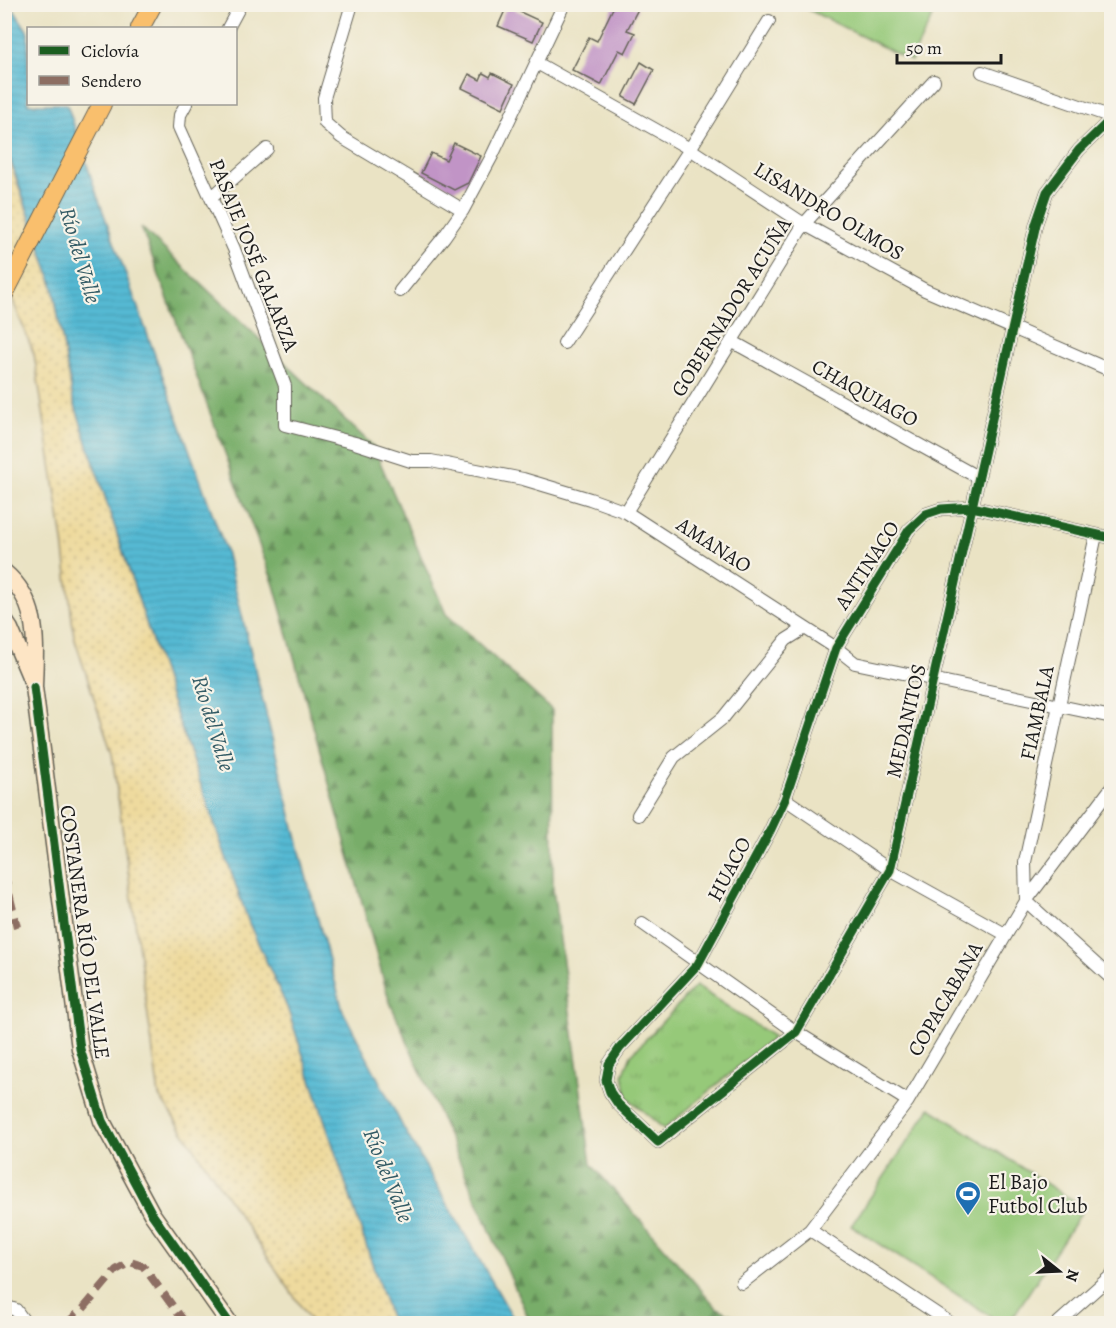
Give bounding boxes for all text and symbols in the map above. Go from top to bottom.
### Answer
legend [27,27,237,105]
scale bar [897,27,1000,65]
text: 50 m [906,36,942,60]
text: Ciclovía [81,39,140,63]
text: Sendero [81,69,142,93]
street label: PASAJE JOSÉ GALARZA [203,154,306,356]
street label: LISANDRO OLMOS [749,155,909,267]
water label: Río del Valle [52,204,108,307]
street label: GOBERNADOR ACUÑA [664,211,798,402]
street label: CHAQUIAGO [807,352,923,434]
street label: AMANAO [670,510,757,580]
street label: ANTINACO [827,515,906,616]
street label: MEDANITOS [879,661,933,781]
street label: FIAMBALA [1013,662,1061,763]
water label: Río del Valle [184,672,242,775]
street label: COSTANERA RÍO DEL VALLE [53,803,117,1061]
street label: HUACO [700,832,758,906]
street label: COPACABANA [901,936,989,1061]
water label: Río del Valle [356,1124,420,1227]
place label: El Bajo Futbol Club [988,1168,1088,1220]
sports icon: El Bajo Futbol Club [953,1179,983,1217]
north arrow [1029,1241,1089,1301]
text: N [1060,1266,1085,1285]

